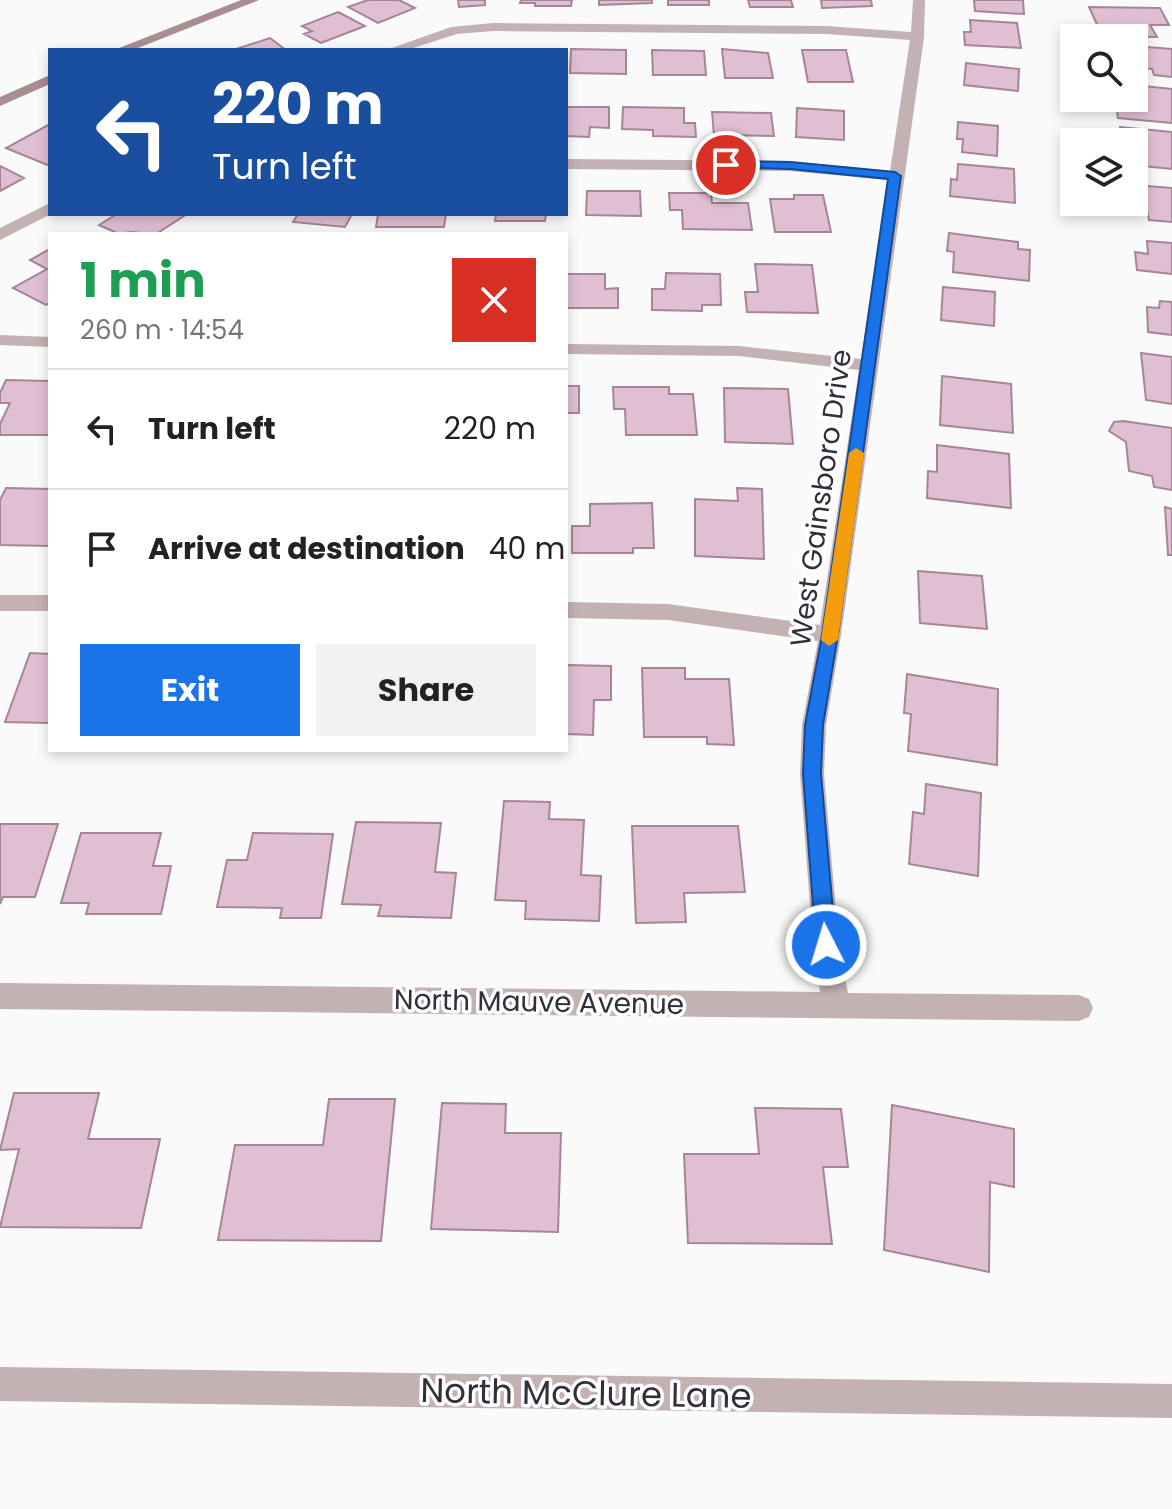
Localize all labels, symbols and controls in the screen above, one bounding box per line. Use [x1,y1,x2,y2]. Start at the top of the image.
map controls [1060,24,1148,216]
button: search [1060,24,1148,112]
text: 220 m [212,65,384,144]
icon: left [80,80,184,184]
button: layers [1060,128,1148,216]
pin [692,131,760,199]
text: Turn left [212,141,357,192]
icon: arrive [704,143,748,187]
text: 1 min [80,247,206,314]
button: close [452,258,536,342]
text: 260 m · 14:54 [80,312,244,348]
street label: West Gainsboro Drive [781,347,861,649]
icon: left [80,407,124,451]
text: Turn left [148,407,276,450]
text: 220 m [444,407,536,450]
icon: arrive [80,527,124,571]
text: Arrive at destination [148,527,465,570]
text: 40 m [489,527,565,570]
button: Exit [80,644,300,736]
button: Share [316,644,536,736]
position arrow [784,903,868,987]
street label: North Mauve Avenue [394,980,684,1024]
street label: North McClure Lane [420,1366,752,1420]

